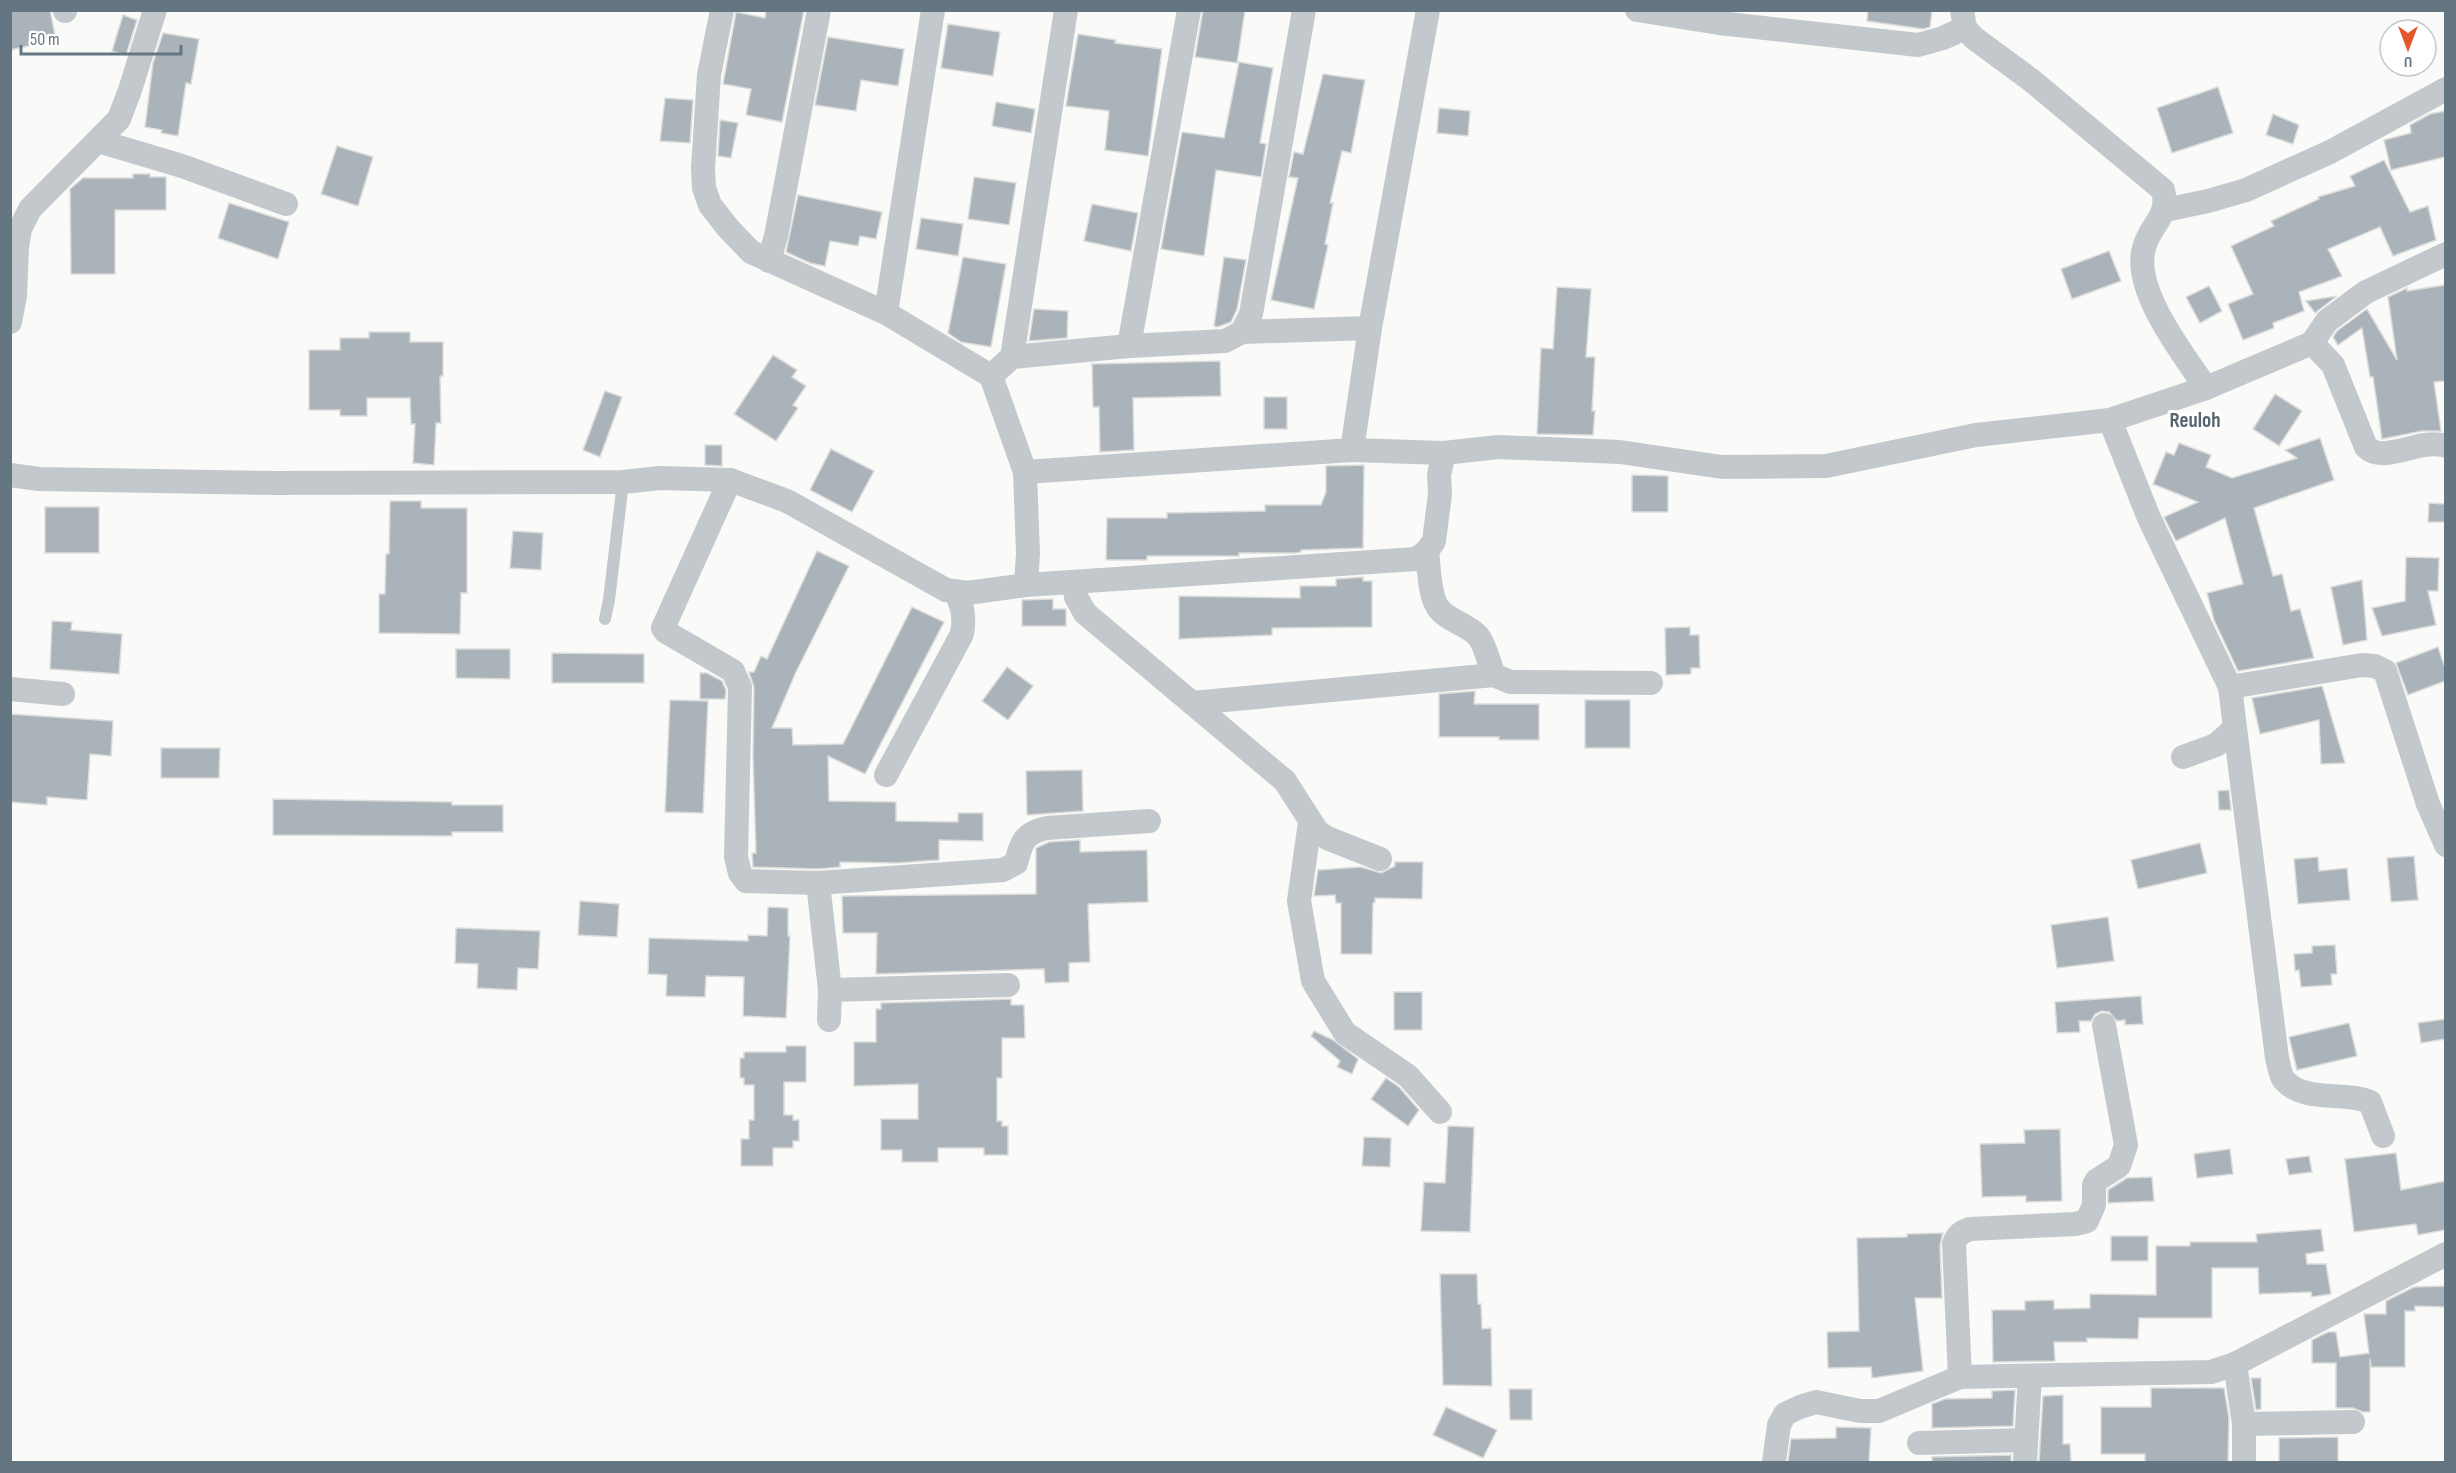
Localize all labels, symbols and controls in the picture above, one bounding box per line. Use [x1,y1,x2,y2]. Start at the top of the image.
scale bar [21,18,182,56]
north arrow [2378,18,2438,78]
text: 50 m [30,29,60,50]
text: U [2404,52,2412,71]
district label: Reuloh [2170,408,2220,433]

